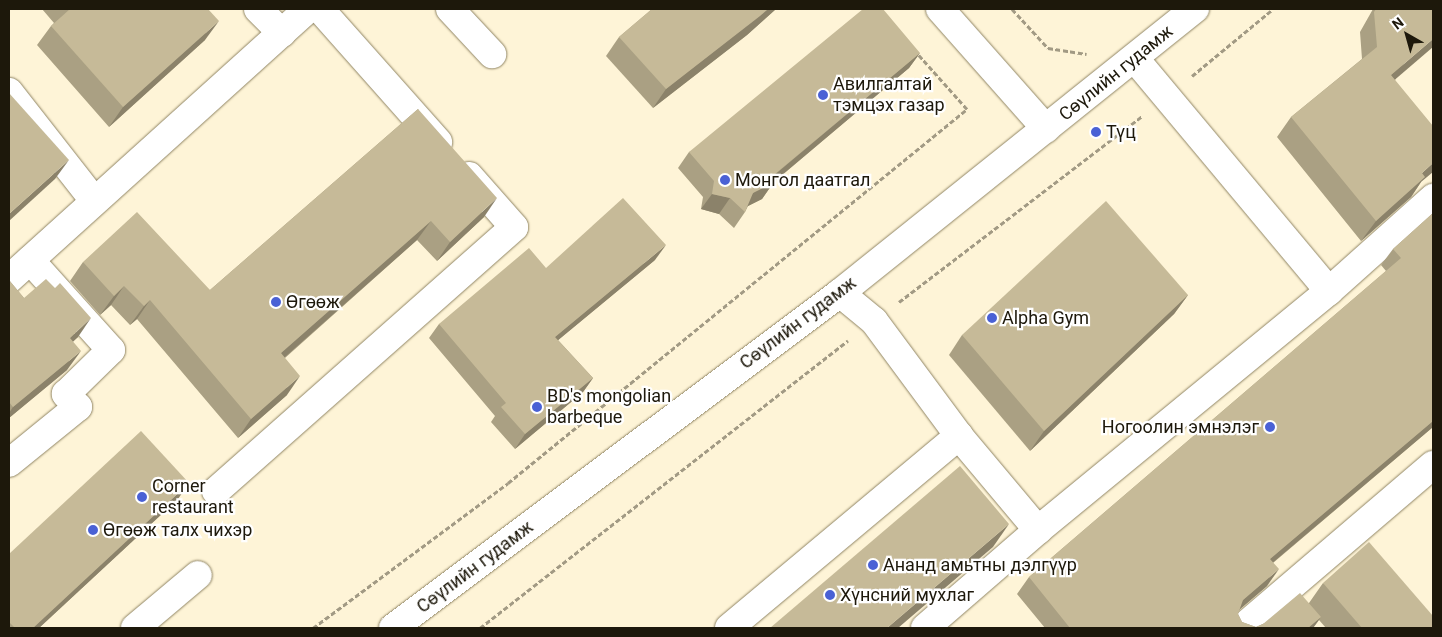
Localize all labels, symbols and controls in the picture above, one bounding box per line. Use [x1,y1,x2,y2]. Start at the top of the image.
north arrow [1382,10,1432,60]
text: N [1389,14,1407,33]
street label: Сөүлийн гудамж [1055,21,1177,125]
place label: Авилгалтай тэмцэх газар [833,74,945,116]
marker: Авилгалтай тэмцэх газар [817,89,829,101]
place label: Түц [1106,121,1136,143]
marker: Түц [1090,126,1102,138]
place label: Монгол даатгал [735,169,870,191]
marker: Монгол даатгал [719,174,731,186]
street label: Сөүлийн гудамж [736,272,860,374]
place label: Өгөөж [286,291,340,313]
marker: Өгөөж [270,296,282,308]
place label: Alpha Gym [1002,307,1089,329]
marker: Alpha Gym [986,312,998,324]
place label: BD's mongolian barbeque [547,386,671,428]
marker: BD's mongolian barbeque [531,401,543,413]
place label: Ногоолин эмнэлэг [1102,416,1259,438]
marker: Ногоолин эмнэлэг [1263,420,1277,434]
place label: Corner restaurant [152,476,234,518]
marker: Corner restaurant [136,491,148,503]
street label: Сөүлийн гудамж [413,516,537,618]
place label: Өгөөж талх чихэр [103,519,252,541]
marker: Өгөөж талх чихэр [87,524,99,536]
place label: Ананд амьтны дэлгүүр [883,554,1077,576]
marker: Ананд амьтны дэлгүүр [867,559,879,571]
place label: Хүнсний мухлаг [840,584,974,606]
marker: Хүнсний мухлаг [824,589,836,601]

